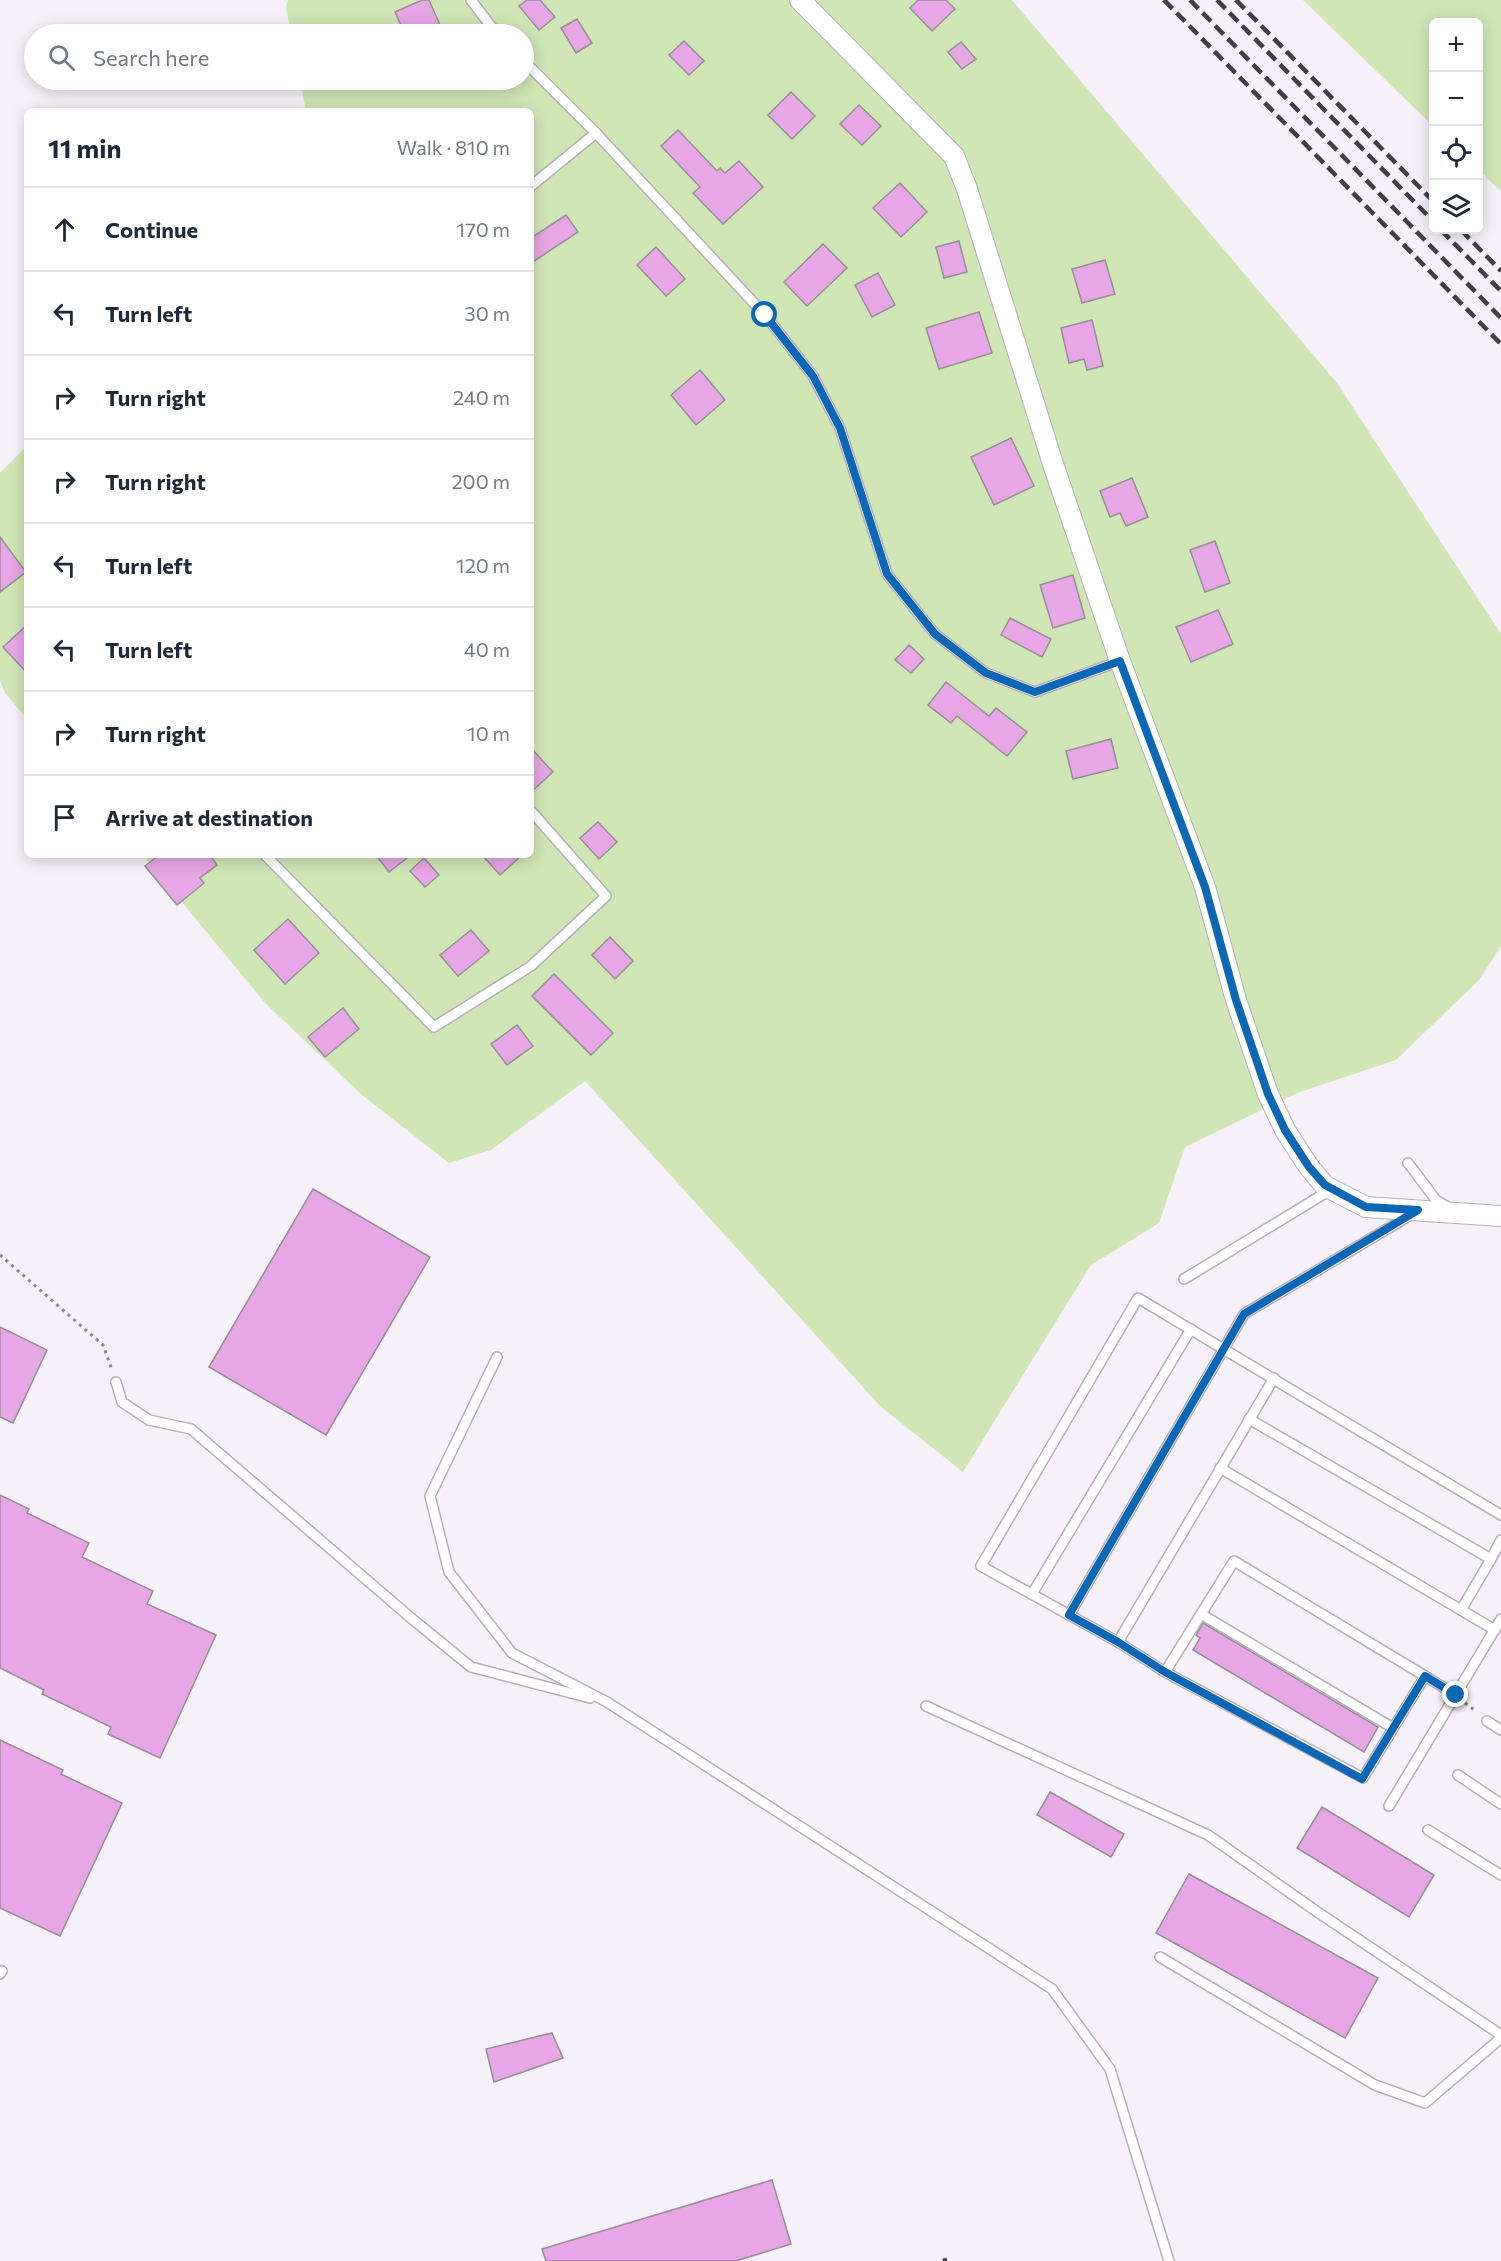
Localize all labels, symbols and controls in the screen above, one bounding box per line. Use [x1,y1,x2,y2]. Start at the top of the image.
map controls [1429,18,1483,234]
button: + [1429,18,1483,72]
search box [24,24,534,90]
icon: search [45,41,78,74]
text: Search here [93,44,209,71]
button: − [1429,72,1483,126]
button: locate [1429,126,1483,180]
text: 11 min [48,132,121,163]
text: Walk · 810 m [397,135,510,159]
button: layers [1429,180,1483,234]
icon: ahead [48,213,81,246]
text: Continue [105,216,198,243]
text: 170 m [457,217,510,241]
icon: left [48,297,81,330]
text: Turn left [105,300,192,327]
text: 30 m [464,301,510,325]
route start [751,301,777,327]
icon: right [48,381,81,414]
text: Turn right [105,384,206,411]
text: 240 m [453,385,510,409]
icon: right [48,465,81,498]
text: Turn right [105,468,206,495]
text: 200 m [452,469,510,493]
icon: left [48,549,81,582]
text: Turn left [105,552,192,579]
text: 120 m [456,553,510,577]
icon: left [48,633,81,666]
text: Turn left [105,636,192,663]
text: 40 m [464,637,510,661]
icon: right [48,717,81,750]
text: Turn right [105,720,206,747]
text: 10 m [467,721,510,745]
icon: arrive [48,801,81,834]
text: Arrive at destination [105,804,313,831]
route end [1442,1681,1468,1707]

